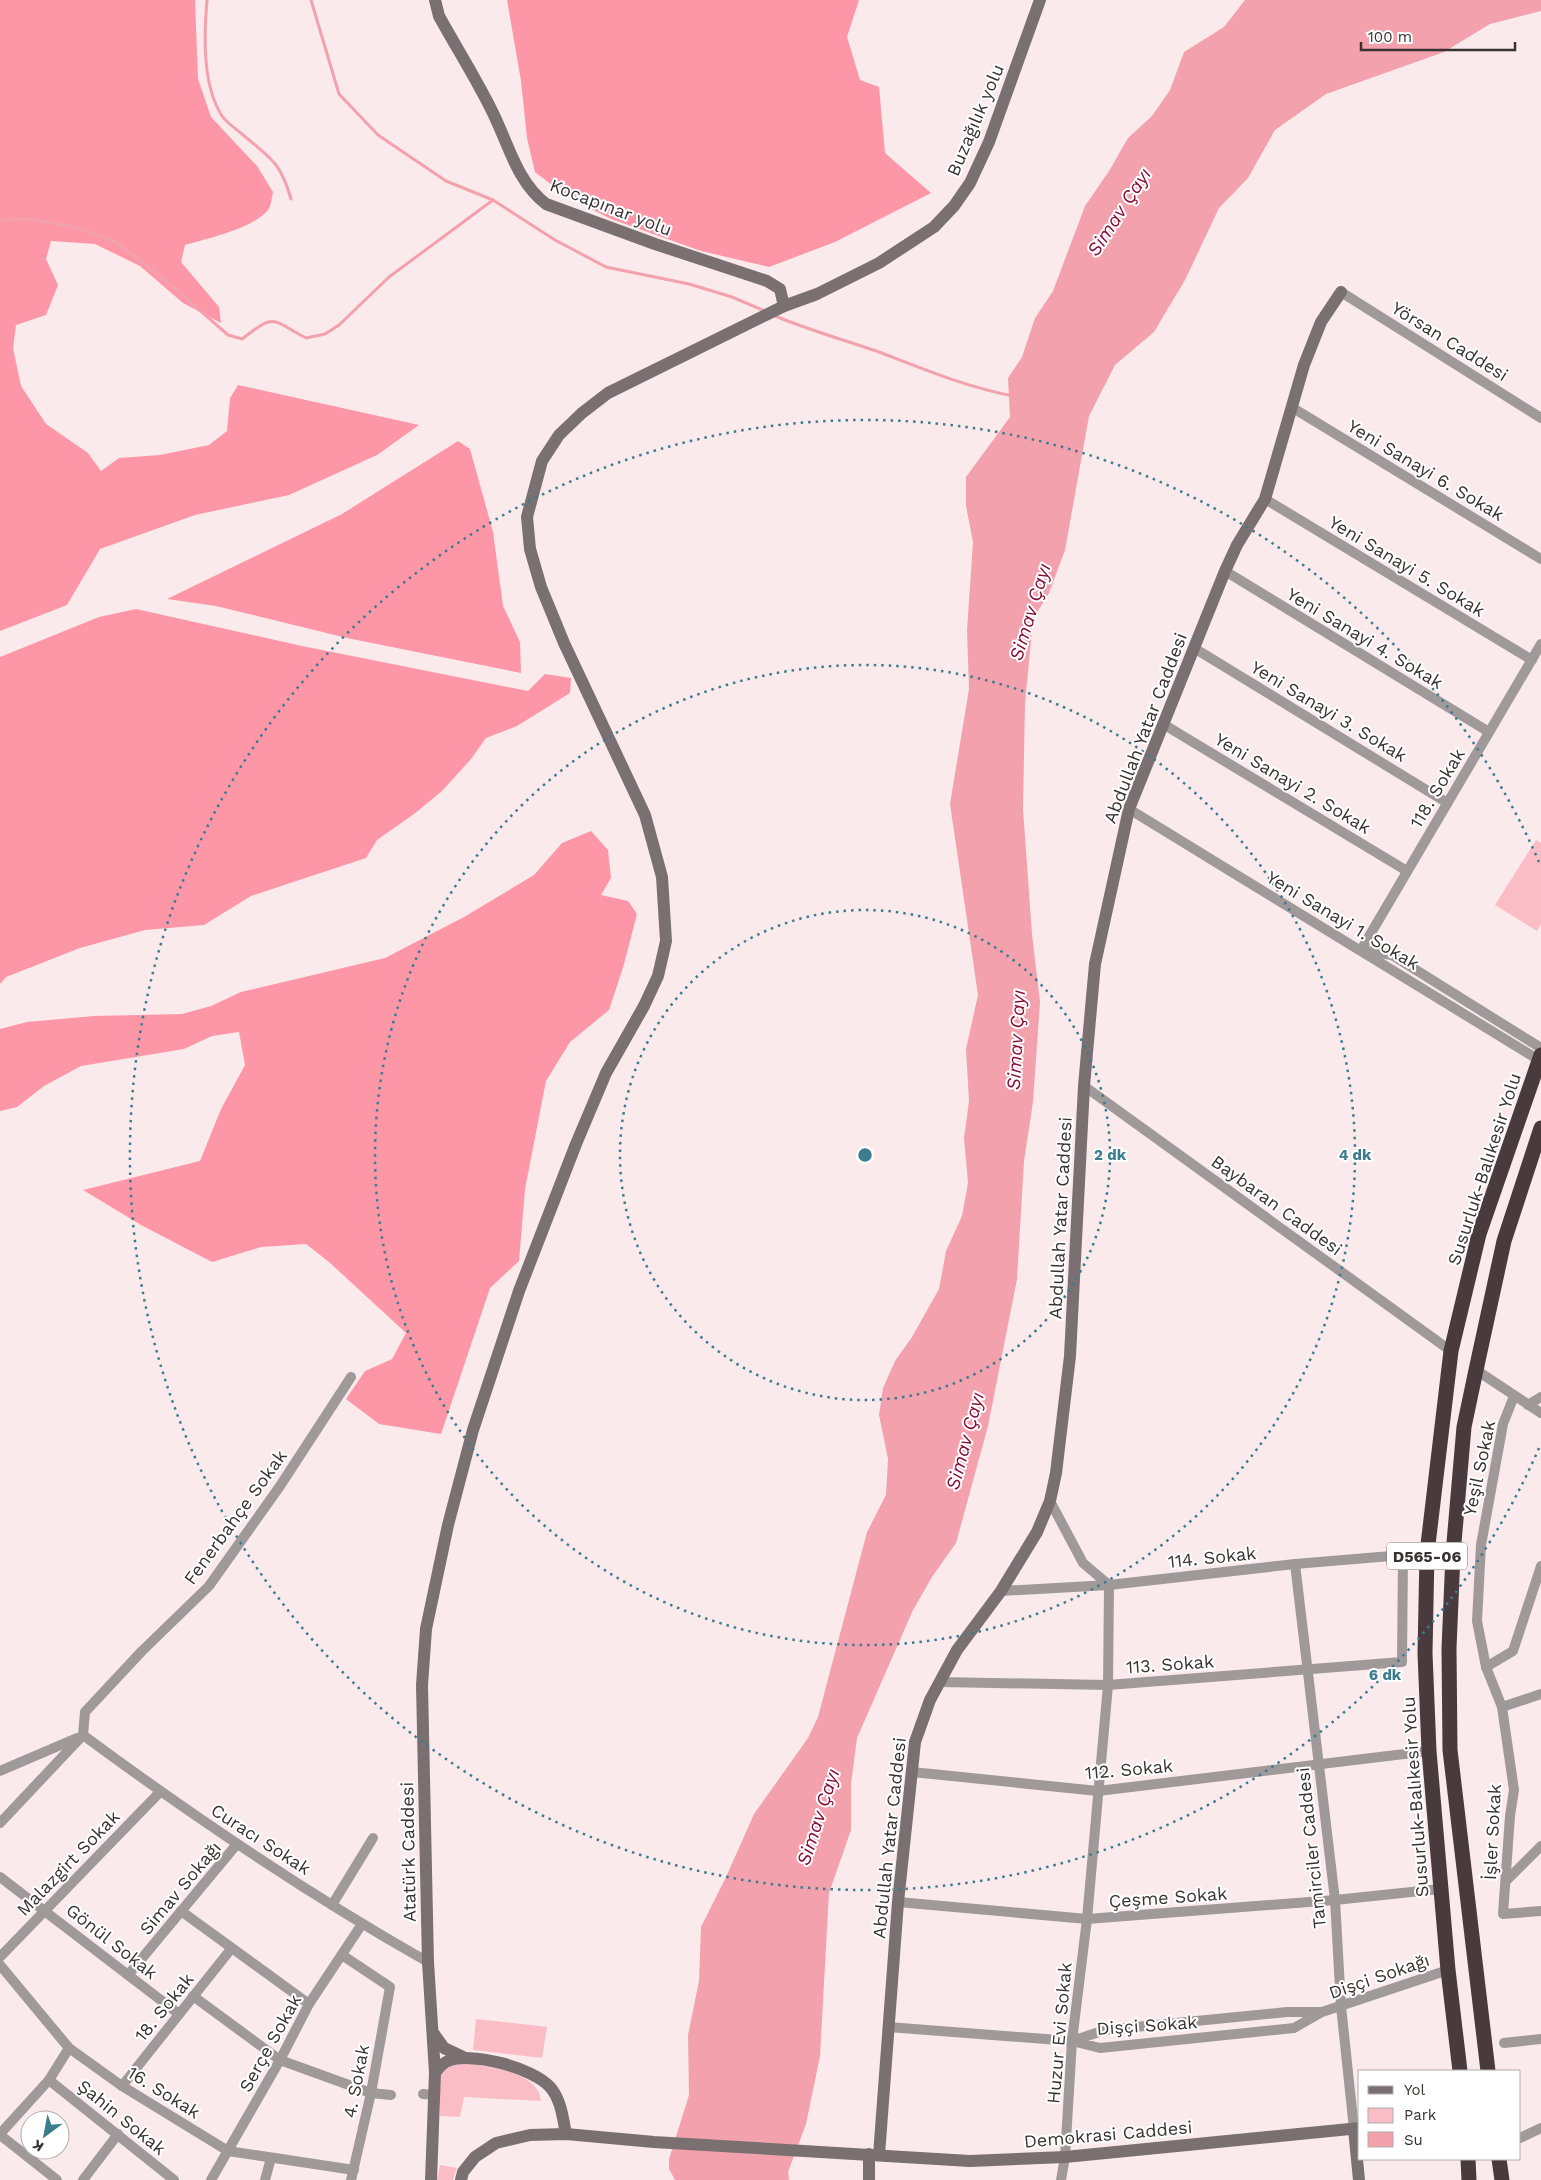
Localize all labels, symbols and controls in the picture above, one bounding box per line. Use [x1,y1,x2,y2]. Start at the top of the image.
scale bar [1361,20,1515,52]
text: 100 m [1368,28,1412,46]
street label: Buzağılık yolu [942,61,1008,179]
water label: Simav Çayı [1082,164,1156,260]
street label: Kocapınar yolu [547,174,675,240]
street label: Yörsan Caddesi [1388,297,1512,385]
street label: Yeni Sanayi 6. Sokak [1344,415,1508,525]
street label: Yeni Sanayi 5. Sokak [1325,511,1489,621]
water label: Simav Çayı [1004,561,1056,663]
street label: Yeni Sanayi 4. Sokak [1283,583,1447,693]
street label: Abdullah Yatar Caddesi [1099,630,1191,826]
street label: Yeni Sanayi 3. Sokak [1247,656,1411,766]
street label: Yeni Sanayi 2. Sokak [1211,728,1375,838]
street label: 118. Sokak [1405,745,1469,831]
street label: Yeni Sanayi 1. Sokak [1263,866,1423,974]
water label: Simav Çayı [1002,989,1030,1091]
street label: Susurluk-Balıkesir Yolu [1443,1070,1525,1268]
street label: Abdullah Yatar Caddesi [1044,1116,1076,1320]
centre of rings [856,1146,874,1164]
text: 2 dk [1094,1146,1127,1164]
text: 4 dk [1339,1146,1372,1164]
street label: Baybaran Caddesi [1208,1151,1346,1259]
water label: Simav Çayı [941,1389,989,1493]
street label: Yeşil Sokak [1459,1418,1499,1518]
street label: Fenerbahçe Sokak [179,1446,291,1588]
street label: 114. Sokak [1167,1542,1257,1572]
road number: D565-06 [1387,1542,1467,1570]
street label: 113. Sokak [1125,1650,1215,1678]
text: 6 dk [1369,1666,1402,1684]
street label: Susurluk-Balıkesir Yolu [1398,1696,1432,1898]
street label: Abdullah Yatar Caddesi [868,1736,910,1940]
street label: 112. Sokak [1084,1755,1174,1783]
water label: Simav Çayı [792,1766,844,1868]
street label: Tamirciler Caddesi [1292,1766,1330,1930]
street label: Atatürk Caddesi [396,1782,420,1922]
street label: İşler Sokak [1479,1783,1505,1881]
street label: Curacı Sokak [207,1799,315,1879]
street label: Malazgirt Sokak [12,1806,124,1920]
street label: Simav Sokağı [135,1837,225,1939]
street label: Çeşme Sokak [1108,1882,1228,1912]
street label: Gönül Sokak [62,1899,162,1983]
street label: Dişçi Sokağı [1326,1949,1432,2003]
street label: Huzur Evi Sokak [1042,1961,1076,2105]
street label: 18. Sokak [130,1969,198,2045]
street label: Serçe Sokak [235,1991,305,2095]
street label: Dişçi Sokak [1096,2011,1198,2039]
street label: 4. Sokak [339,2042,373,2120]
street label: 16. Sokak [124,2061,204,2123]
legend [1358,2070,1521,2160]
street label: Şahin Sokak [74,2075,170,2159]
text: Yol [1404,2081,1426,2099]
text: Park [1404,2106,1437,2124]
north arrow [20,2110,70,2160]
street label: Demokrasi Caddesi [1023,2116,1193,2152]
text: Su [1404,2131,1423,2149]
text: K [30,2137,46,2155]

